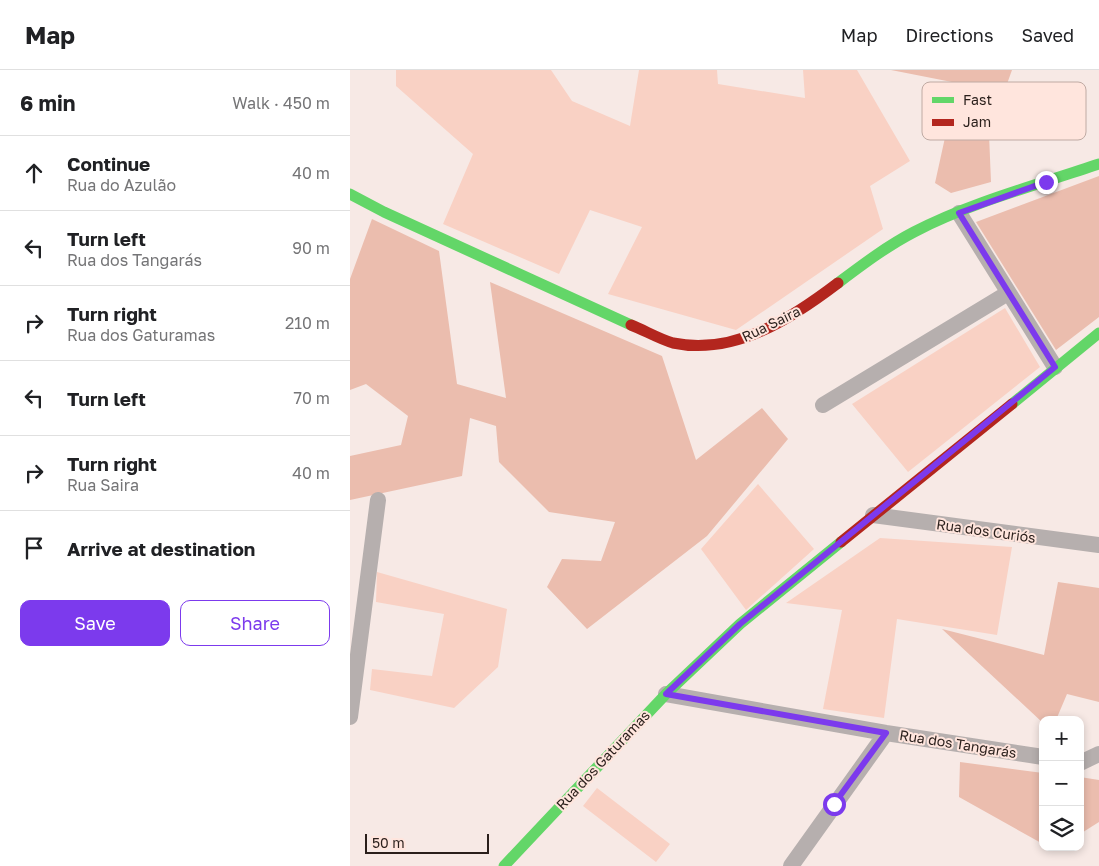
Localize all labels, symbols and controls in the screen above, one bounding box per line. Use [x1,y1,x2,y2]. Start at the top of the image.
text: Map [25,20,75,49]
text: Map [841,24,877,46]
text: Directions [905,24,993,46]
text: Saved [1021,24,1074,46]
legend [922,82,1086,140]
text: 6 min [20,90,75,116]
text: Fast [963,91,992,108]
text: Walk · 450 m [232,93,330,113]
text: Jam [963,113,991,130]
text: Continue [67,152,150,175]
icon: ahead [20,159,48,187]
text: 40 m [292,163,330,183]
route end [1035,171,1058,194]
text: Rua do Azulão [67,175,176,195]
text: Turn left [67,227,146,250]
icon: left [20,234,48,262]
text: 90 m [292,238,330,258]
text: Rua dos Tangarás [67,250,202,270]
text: Turn right [67,302,157,325]
street label: Rua Saira [739,302,803,345]
icon: right [20,309,48,337]
text: 210 m [285,313,330,333]
text: Rua dos Gaturamas [67,325,215,345]
icon: left [20,384,48,412]
text: Turn left [67,387,146,410]
text: 70 m [293,388,330,408]
text: Turn right [67,452,157,475]
icon: right [20,459,48,487]
text: 40 m [292,463,330,483]
text: Rua Saira [67,475,139,495]
street label: Rua dos Curiós [935,515,1037,546]
icon: arrive [20,534,48,562]
text: Arrive at destination [67,537,255,560]
button: Save [20,600,170,646]
button: Share [180,600,330,646]
street label: Rua dos Gaturamas [552,706,653,813]
map controls [1039,716,1084,851]
button: + [1039,716,1084,761]
street label: Rua dos Tangarás [898,726,1018,761]
button: − [1039,761,1084,806]
route start [823,793,846,816]
button: layers [1039,806,1084,851]
scale bar [365,831,489,854]
text: 50 m [372,834,405,851]

